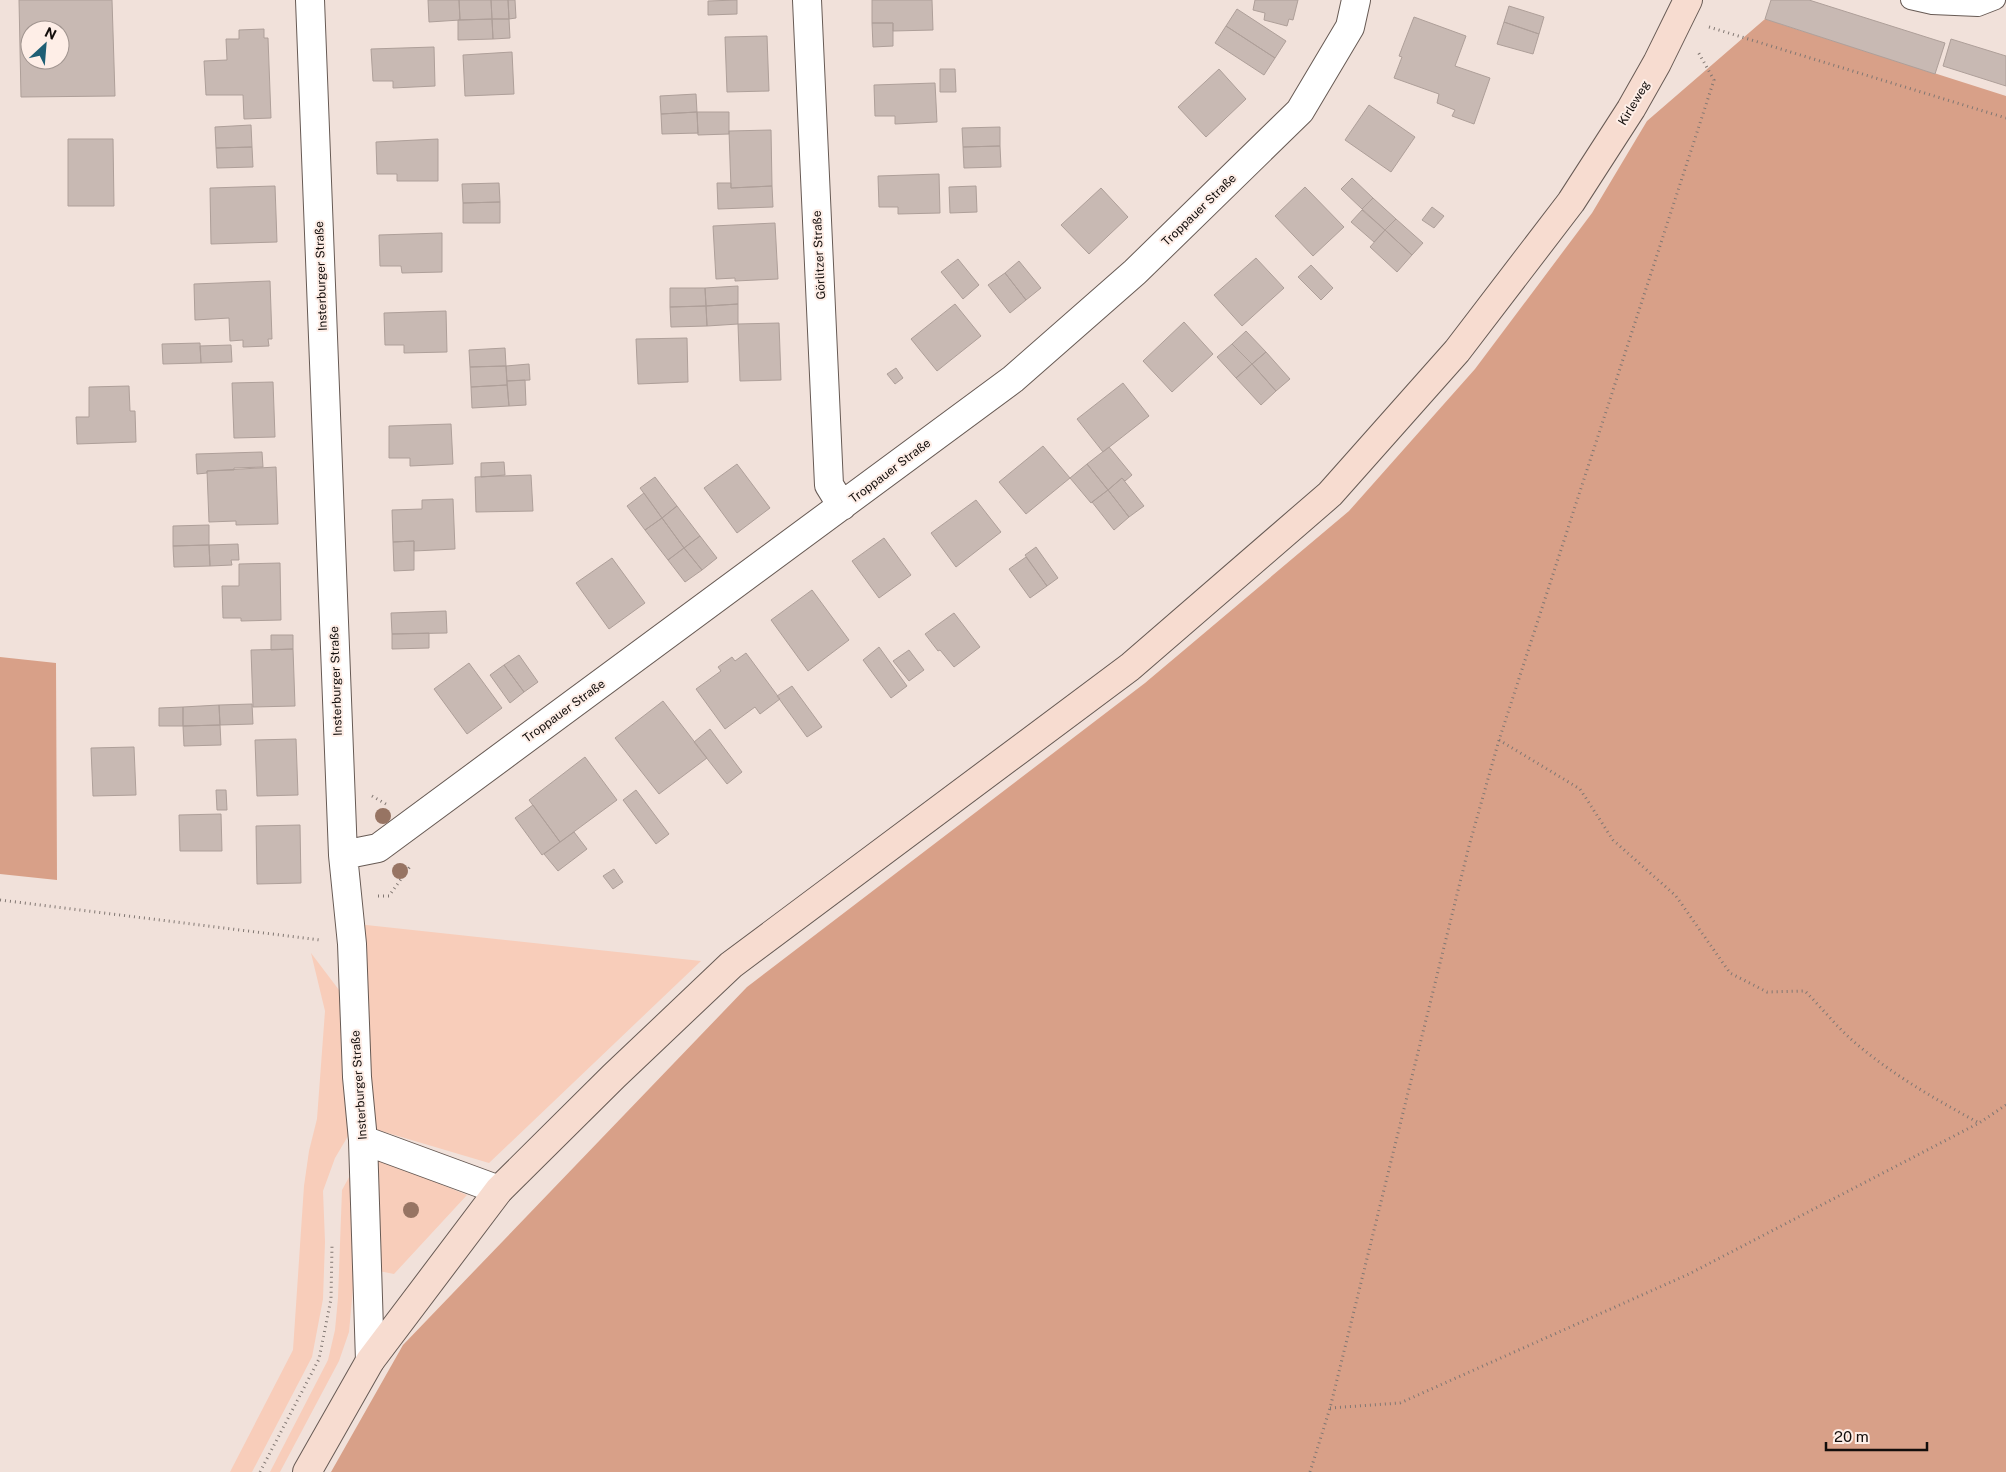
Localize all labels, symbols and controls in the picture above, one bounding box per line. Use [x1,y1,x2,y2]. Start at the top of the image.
north arrow [20,20,70,70]
text: N [42,24,59,43]
street label: Kirleweg [1615,78,1653,128]
street label: Troppauer Straße [1159,171,1239,249]
street label: Görlitzer Straße [810,210,828,300]
street label: Insterburger Straße [312,221,330,331]
street label: Troppauer Straße [847,436,933,506]
street label: Insterburger Straße [327,626,345,736]
street label: Troppauer Straße [520,676,608,745]
street label: Insterburger Straße [348,1029,370,1140]
scale bar [1826,1420,1927,1452]
text: 20 m [1834,1428,1869,1445]

